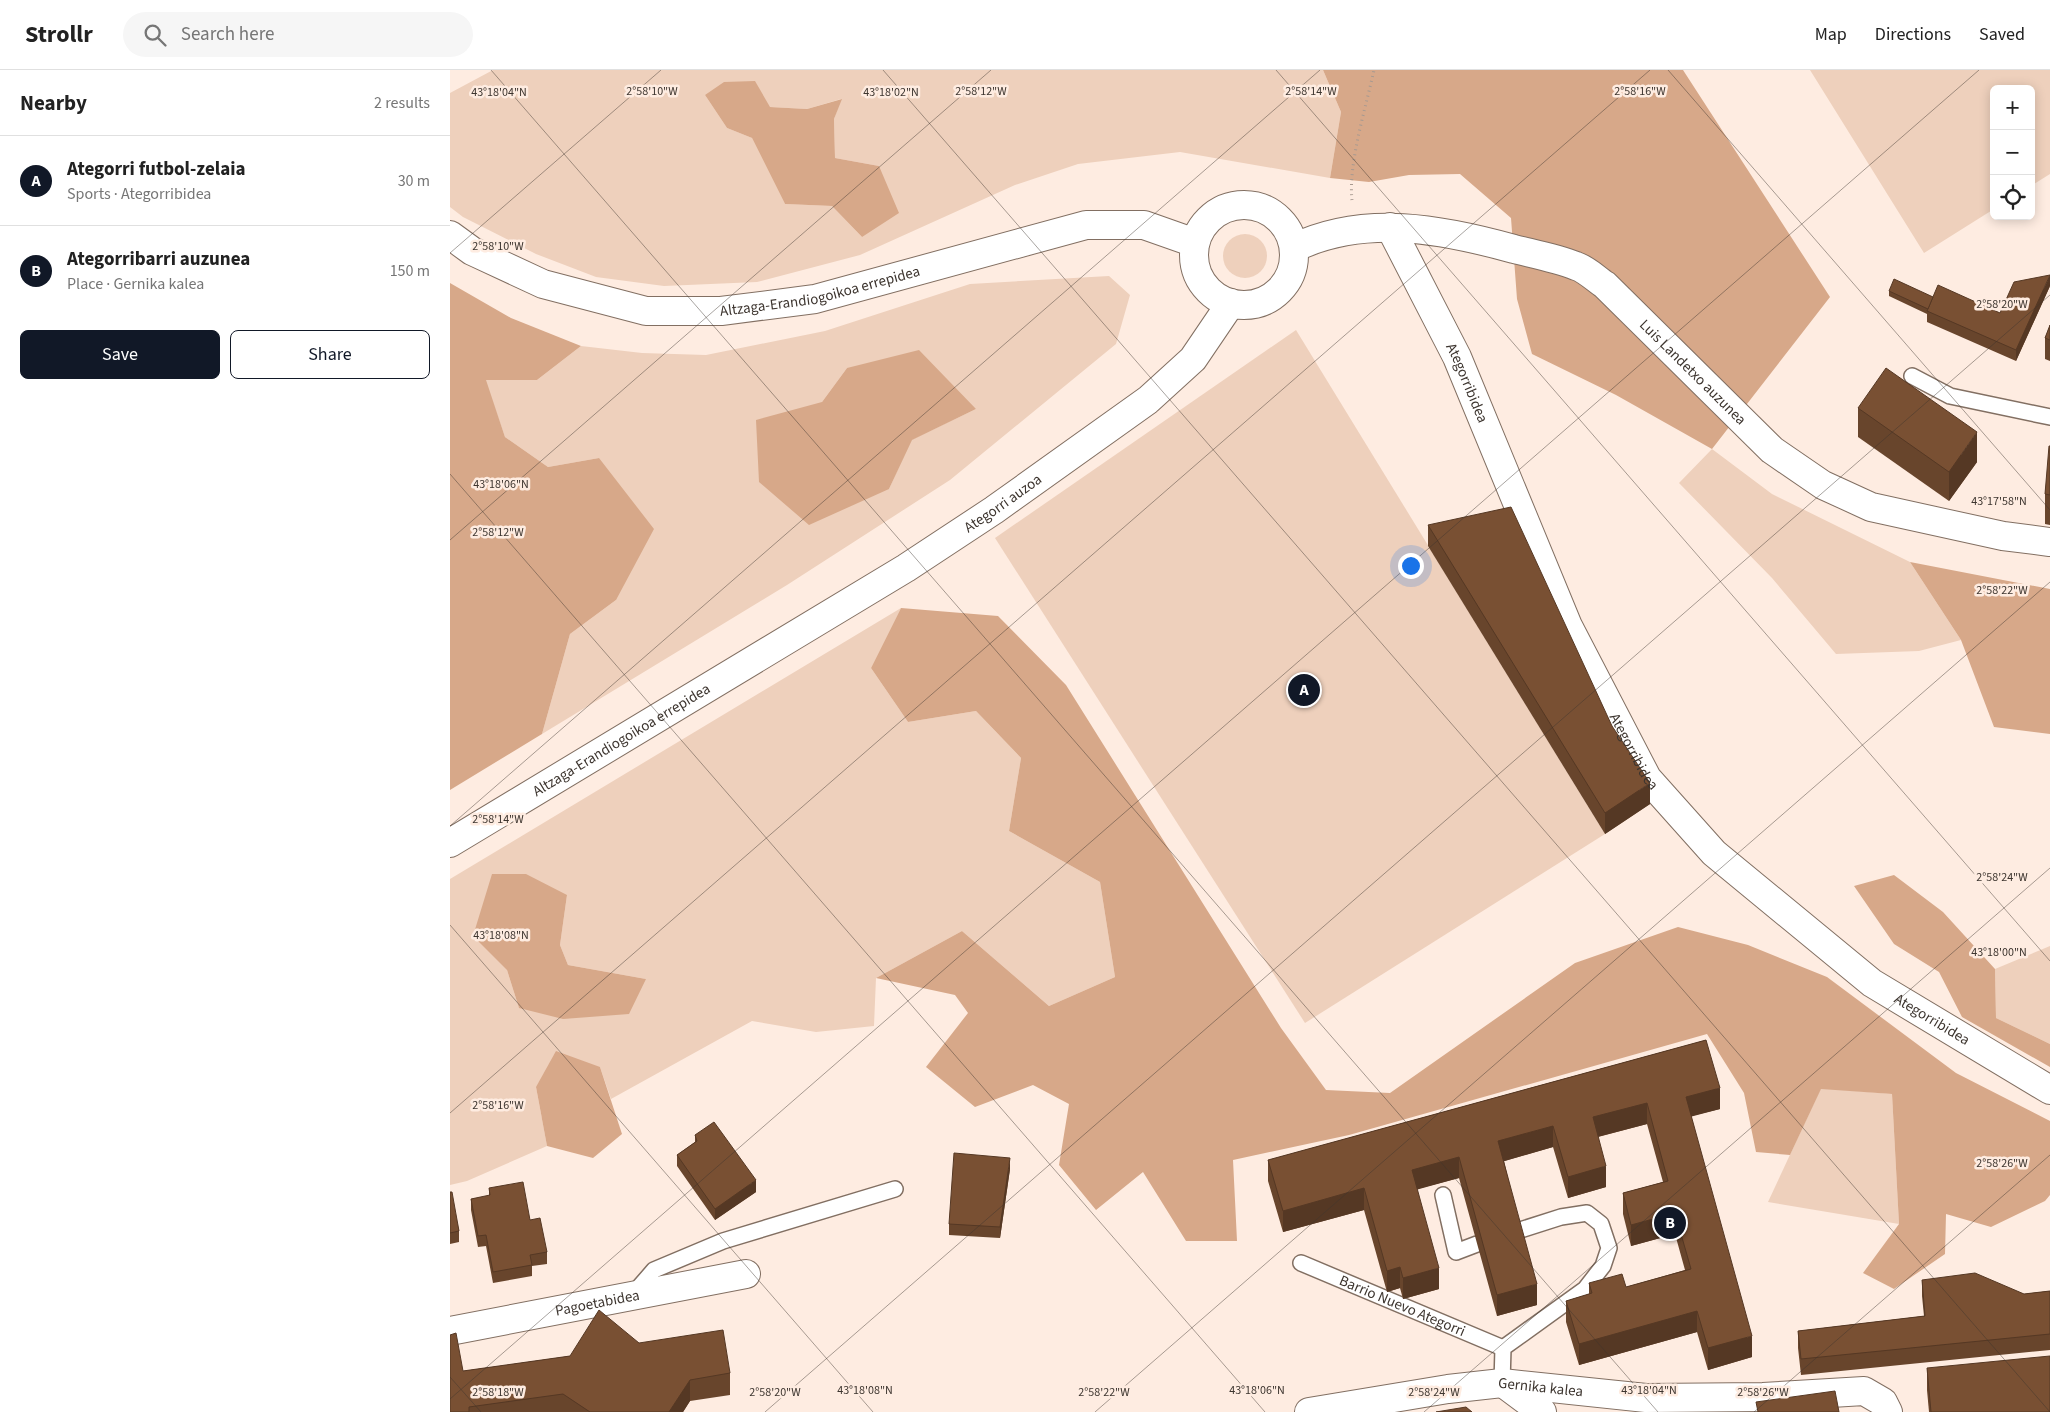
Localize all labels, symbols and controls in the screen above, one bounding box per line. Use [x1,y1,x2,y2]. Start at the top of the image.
search box [123,12,473,57]
text: Strollr [25,17,93,52]
icon: search [141,21,169,49]
text: Search here [181,21,274,48]
text: Map [1815,22,1847,47]
text: Directions [1875,22,1951,47]
text: Saved [1979,22,2025,47]
text: 2°58'10"W [626,83,678,100]
text: 2°58'12"W [955,83,1007,100]
text: 2°58'14"W [1285,83,1337,100]
text: 2°58'16"W [1614,83,1666,100]
text: 43°18'04"N [471,84,527,101]
text: 43°18'02"N [863,84,919,101]
map controls [1990,85,2035,220]
button: + [1990,85,2035,130]
text: Nearby [20,88,87,118]
text: 2 results [374,92,430,114]
button: − [1990,130,2035,175]
text: Ategorri futbol-zelaia [67,156,245,183]
text: A [31,170,41,192]
text: 30 m [398,170,430,192]
button: locate [1990,175,2035,220]
text: Sports · Ategorribidea [67,183,211,205]
text: 2°58'10"W [472,238,524,255]
text: Ategorribarri auzunea [67,246,250,273]
text: B [31,260,41,282]
text: 150 m [390,260,430,282]
street label: Altzaga-Erandiogoikoa errepidea [719,261,922,322]
text: Place · Gernika kalea [67,273,204,295]
text: 2°58'20"W [1976,296,2028,313]
street label: Luis Landetxo auzunea [1635,315,1751,430]
button: Save [20,330,220,379]
button: Share [230,330,430,379]
street label: Ategorribidea [1440,339,1493,426]
street label: Ategorri auzoa [960,469,1046,538]
text: 43°18'06"N [473,476,529,493]
text: 43°17'58"N [1971,493,2027,510]
text: 2°58'12"W [472,524,524,541]
your location [1398,553,1424,579]
text: 2°58'22"W [1976,582,2028,599]
pin: A [1288,671,1320,709]
street label: Altzaga-Erandiogoikoa errepidea [529,678,714,802]
street label: Ategorribidea [1604,710,1663,795]
text: 2°58'14"W [472,811,524,828]
text: 2°58'24"W [1976,869,2028,886]
text: 43°18'08"N [473,927,529,944]
text: 43°18'00"N [1971,944,2027,961]
street label: Ategorribidea [1890,989,1974,1050]
text: 2°58'16"W [472,1097,524,1114]
text: 2°58'26"W [1976,1155,2028,1172]
pin: B [1654,1204,1686,1242]
street label: Barrio Nuevo Ategorri [1336,1270,1468,1342]
street label: Pagoetabidea [553,1285,641,1322]
street label: Gernika kalea [1497,1373,1584,1402]
text: 43°18'08"N [837,1382,893,1399]
text: 43°18'06"N [1229,1382,1285,1399]
text: 43°18'04"N [1621,1382,1677,1399]
text: 2°58'18"W [472,1384,524,1401]
text: 2°58'20"W [749,1384,801,1401]
text: 2°58'22"W [1078,1384,1130,1401]
text: 2°58'24"W [1408,1384,1460,1401]
text: 2°58'26"W [1737,1384,1789,1401]

